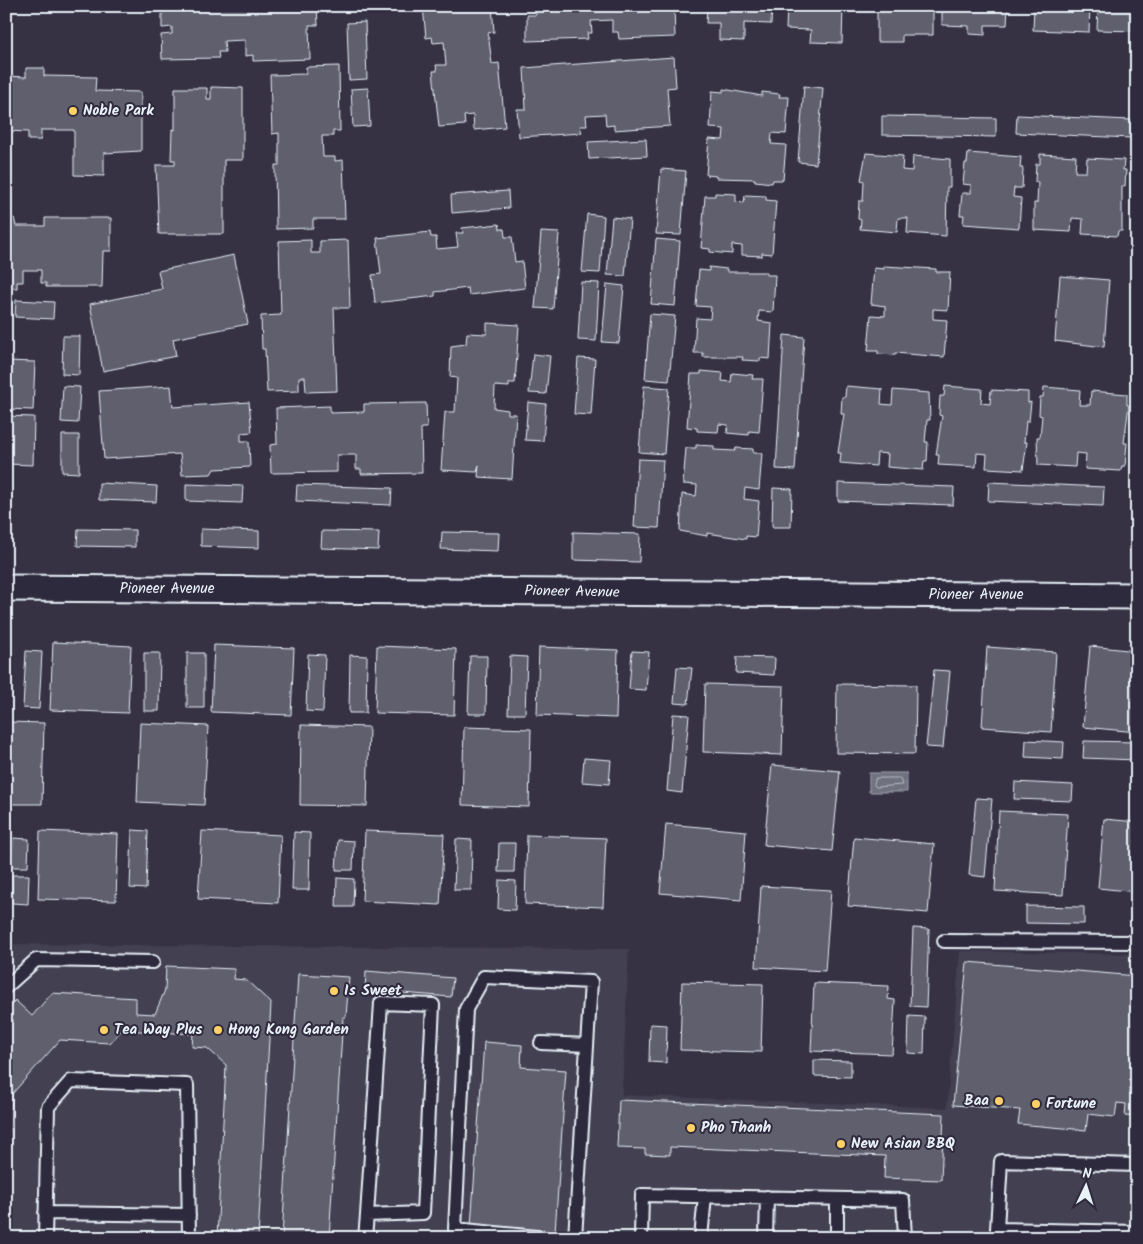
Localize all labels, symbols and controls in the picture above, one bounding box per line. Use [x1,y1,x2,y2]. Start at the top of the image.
place label: Noble Park [83,99,154,123]
marker: Noble Park [67,105,79,117]
street label: Pioneer Avenue [119,577,215,601]
street label: Pioneer Avenue [524,579,620,605]
street label: Pioneer Avenue [928,583,1024,607]
place label: Is Sweet [344,979,402,1003]
marker: Is Sweet [328,985,340,997]
place label: Tea Way Plus [114,1018,202,1042]
place label: Hong Kong Garden [228,1018,349,1042]
marker: Tea Way Plus [98,1024,110,1036]
marker: Hong Kong Garden [212,1024,224,1036]
place label: Baa [964,1089,989,1113]
place label: Fortune [1046,1092,1097,1116]
marker: Baa [993,1095,1005,1107]
marker: Fortune [1030,1098,1042,1110]
place label: Pho Thanh [701,1116,771,1140]
marker: Pho Thanh [685,1122,697,1134]
place label: New Asian BBQ [851,1132,955,1156]
marker: New Asian BBQ [835,1138,847,1150]
north arrow [1060,1162,1110,1212]
text: N [1082,1163,1092,1185]

